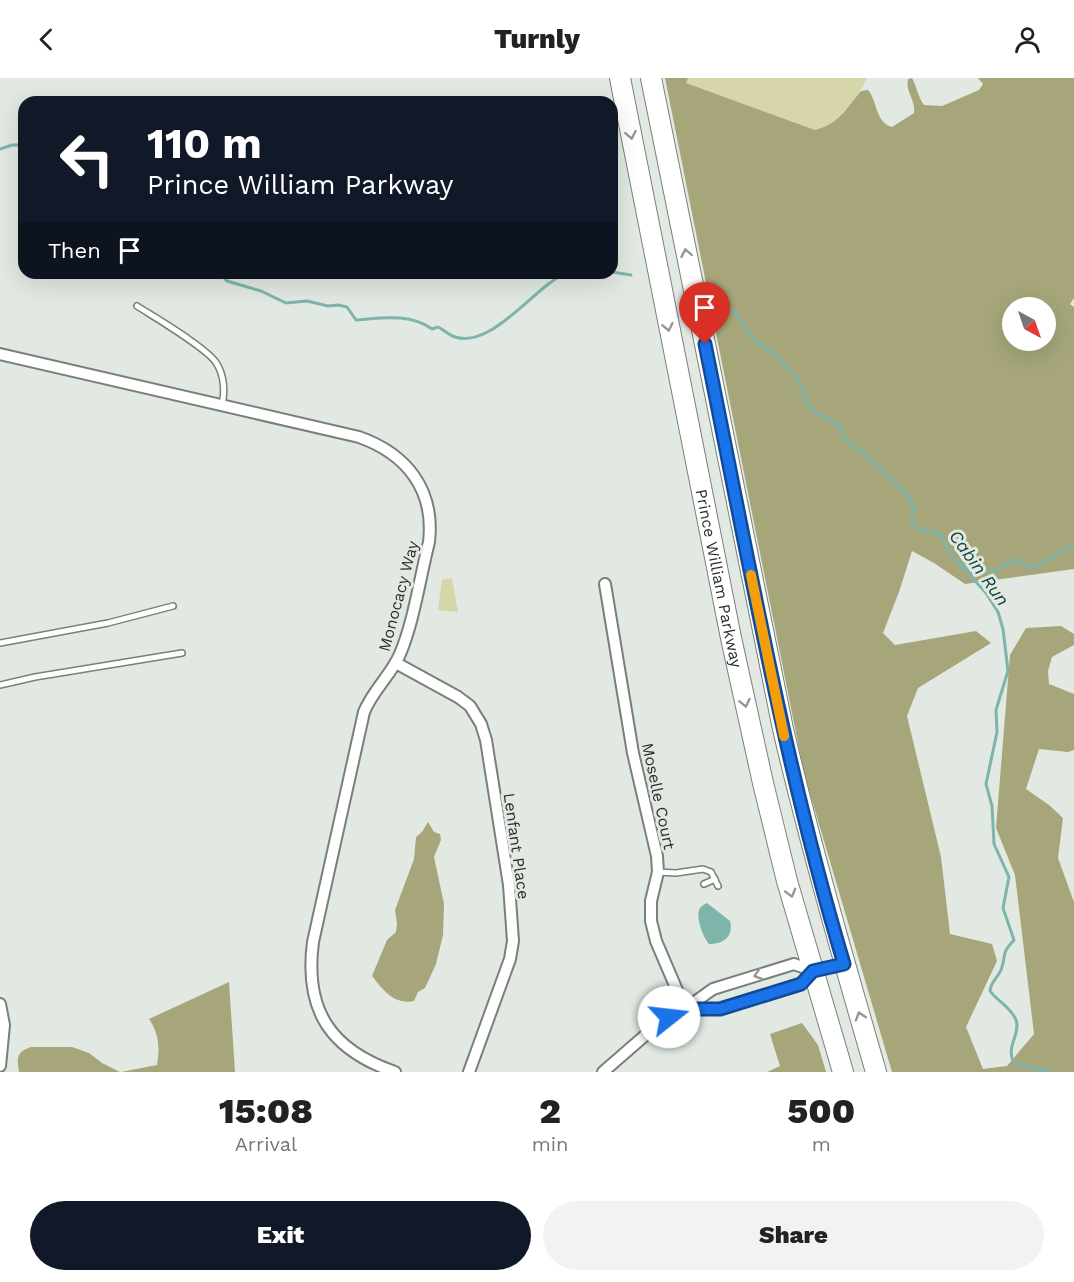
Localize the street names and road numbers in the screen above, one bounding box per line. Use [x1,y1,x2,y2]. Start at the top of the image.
street label: Prince William Parkway [692,487,746,670]
street label: Monocacy Way [375,538,423,654]
street label: Moselle Court [638,741,679,851]
street label: Lenfant Place [500,792,533,900]

